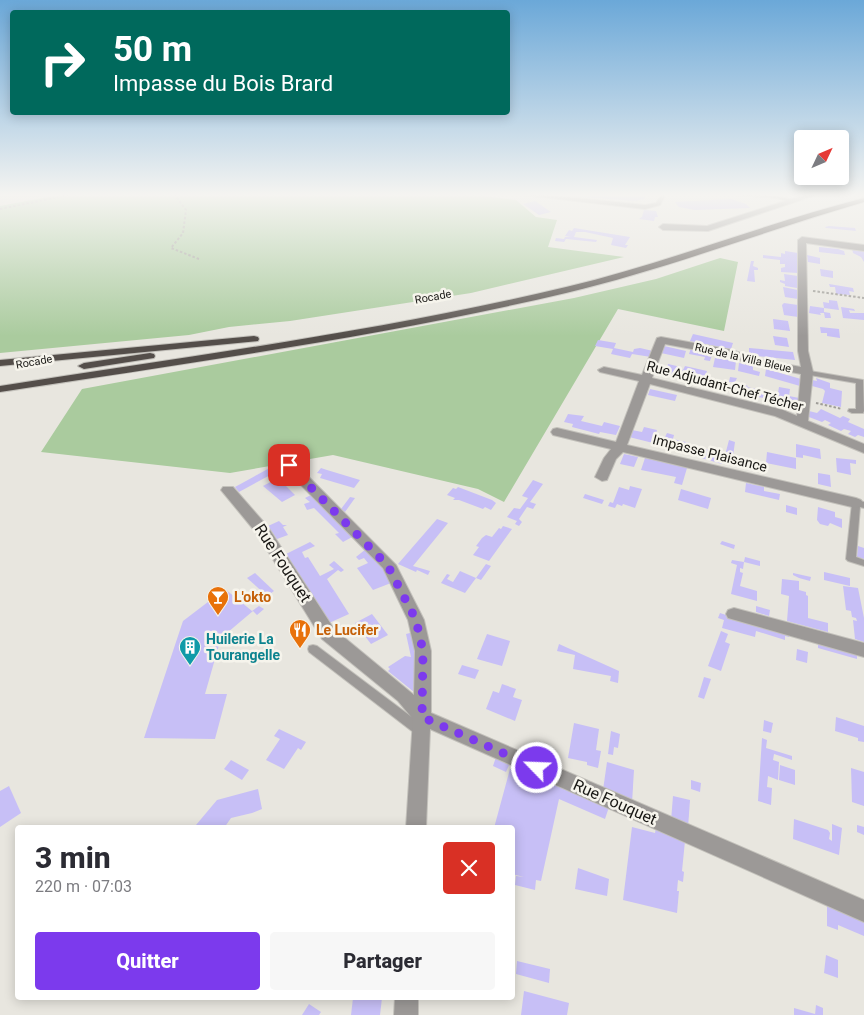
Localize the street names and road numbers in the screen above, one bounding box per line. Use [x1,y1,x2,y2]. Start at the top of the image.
street label: Rocade [414,287,452,307]
street label: Rue de la Villa Bleue [694,341,793,375]
street label: Rocade [15,352,53,372]
street label: Rue Adjudant-Chef Técher [645,357,805,415]
street label: Impasse Plaisance [651,431,769,475]
street label: Rue Fouquet [251,520,315,606]
street label: Rue Fouquet [570,775,660,829]

